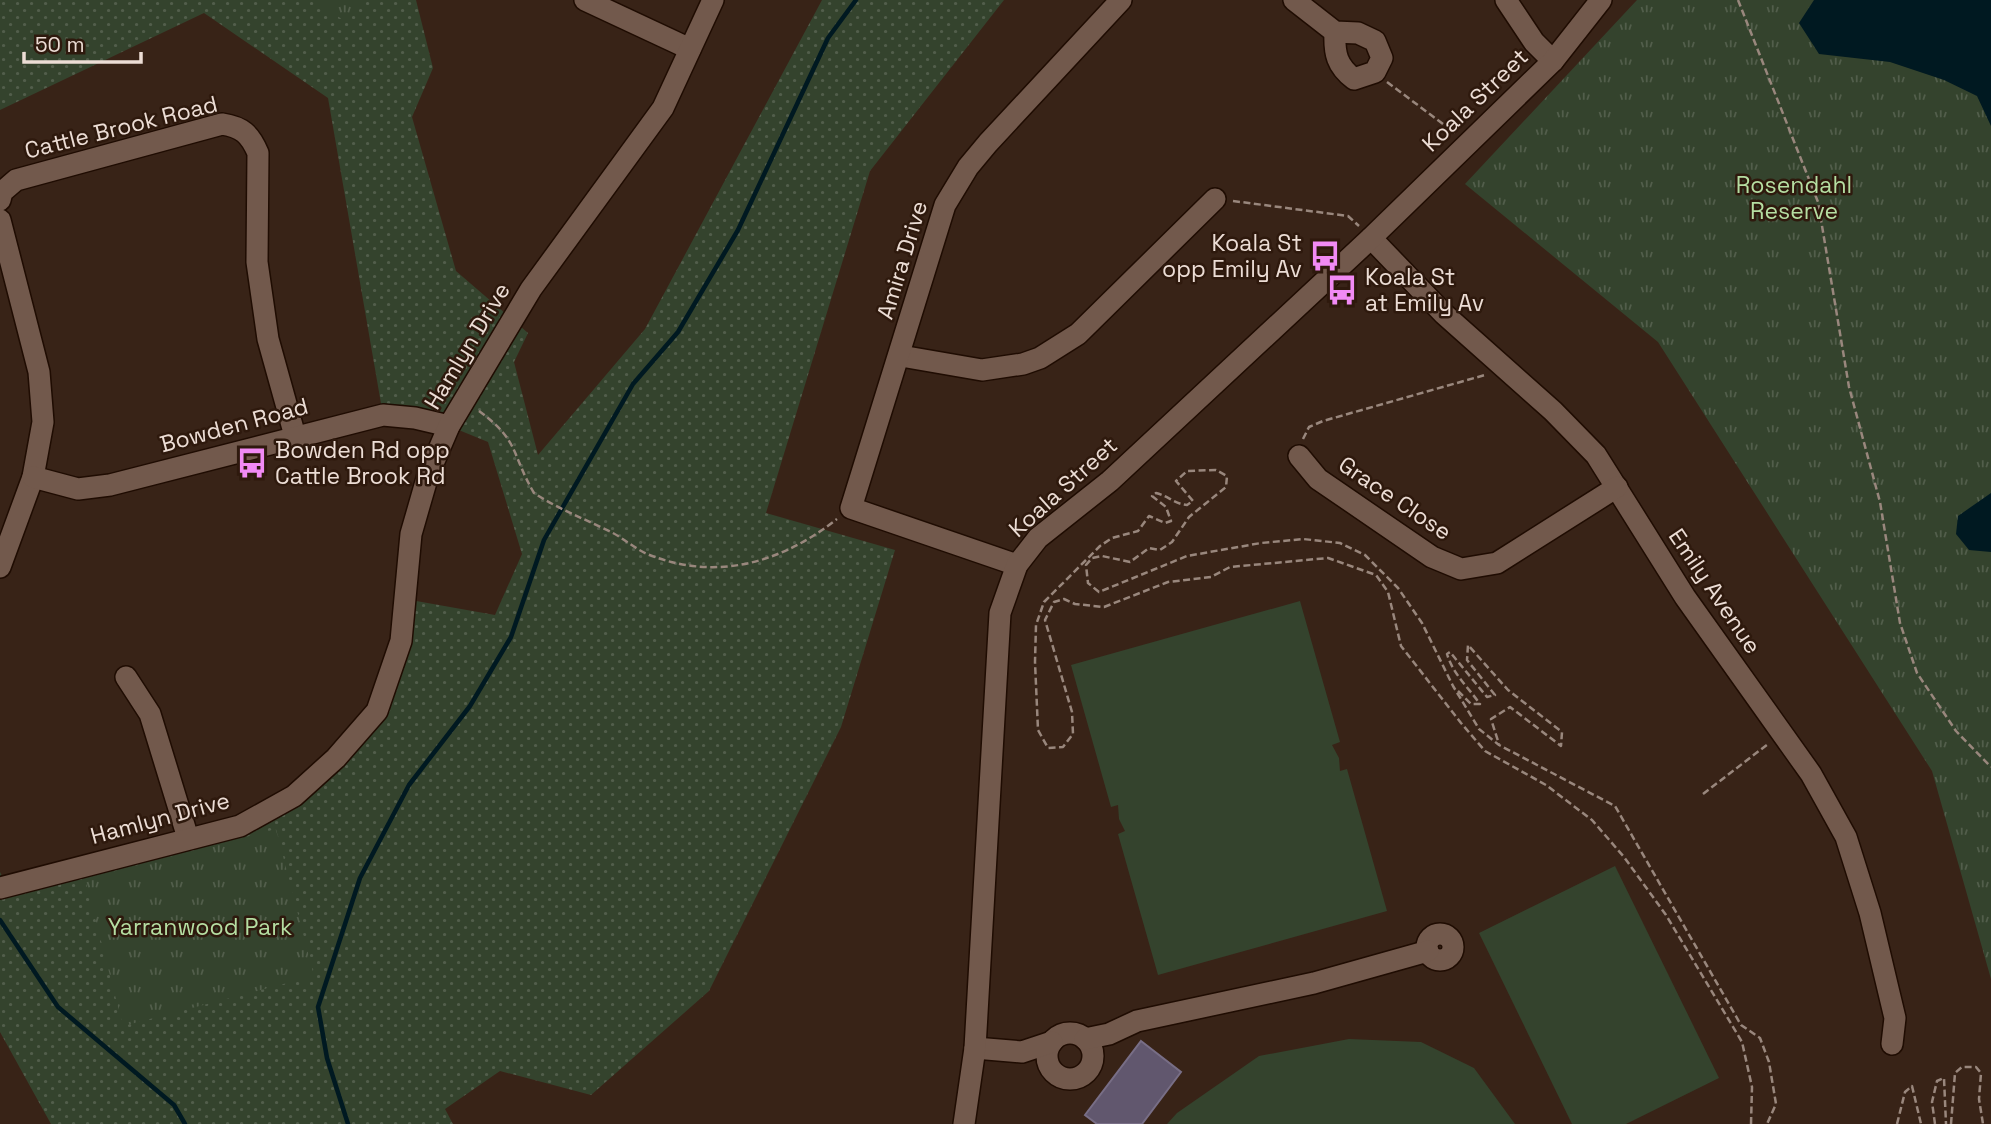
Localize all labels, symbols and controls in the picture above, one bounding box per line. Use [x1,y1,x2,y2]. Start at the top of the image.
scale bar [24,21,142,65]
text: 50 m [35,31,85,58]
street label: Koala Street [1416,42,1534,158]
street label: Cattle Brook Road [21,89,221,165]
park label: Rosendahl Reserve [1736,170,1852,226]
street label: Amira Drive [870,197,934,323]
place label: Koala St opp Emily Av [1162,228,1302,284]
bus stop icon: Koala St opp Emily Av [1308,239,1342,273]
place label: Koala St at Emily Av [1365,262,1484,318]
bus stop icon: Koala St at Emily Av [1325,273,1359,307]
street label: Hamlyn Drive [417,277,517,415]
street label: Bowden Road [157,391,311,459]
street label: Koala Street [1002,430,1124,544]
place label: Bowden Rd opp Cattle Brook Rd [275,435,450,491]
bus stop icon: Bowden Rd opp Cattle Brook Rd [235,446,269,480]
street label: Grace Close [1333,449,1457,547]
street label: Emily Avenue [1662,523,1768,659]
street label: Hamlyn Drive [87,785,233,851]
park label: Yarranwood Park [108,912,292,942]

